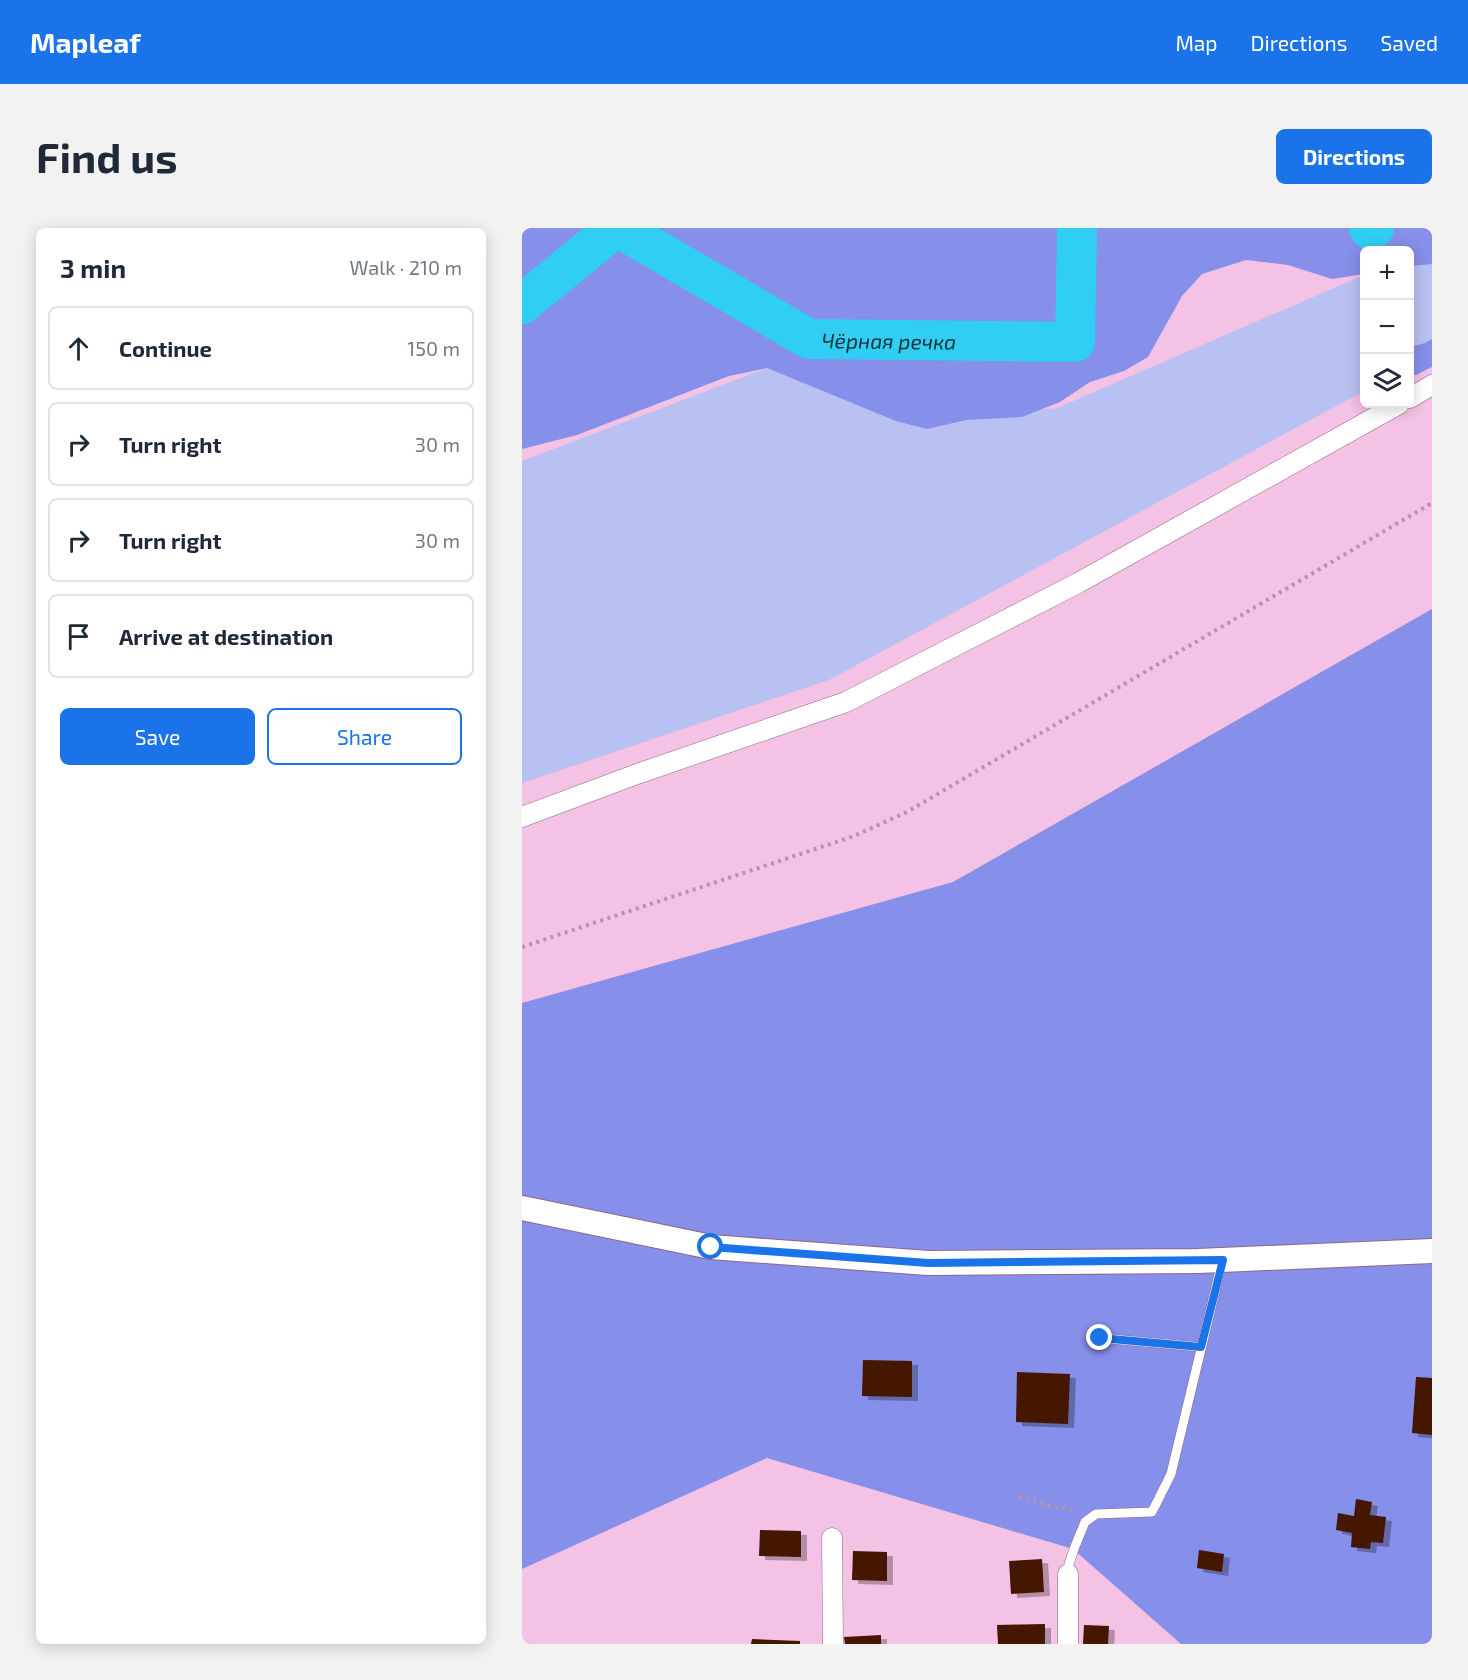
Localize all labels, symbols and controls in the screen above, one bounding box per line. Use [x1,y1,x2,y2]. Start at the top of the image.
text: Mapleaf [30,25,141,59]
text: Map [1175,30,1218,55]
text: Directions [1251,30,1347,55]
text: Saved [1380,30,1438,55]
button: Directions [1276,129,1432,184]
text: Find us [36,131,178,181]
map controls [1360,246,1414,408]
button: + [1360,246,1414,300]
text: 3 min [60,252,126,283]
text: Walk · 210 m [350,255,462,279]
button: − [1360,300,1414,354]
water label: Чёрная речка [821,327,956,353]
icon: ahead [62,332,95,365]
text: Continue [119,335,212,361]
text: 150 m [407,336,460,360]
button: layers [1360,354,1414,408]
icon: right [62,428,95,461]
text: Turn right [119,431,221,457]
text: 30 m [415,432,460,456]
icon: right [62,524,95,557]
text: Turn right [119,527,221,553]
text: 30 m [415,528,460,552]
icon: arrive [62,620,95,653]
text: Arrive at destination [119,623,333,649]
button: Save [60,708,255,765]
button: Share [267,708,462,765]
route start [697,1233,723,1259]
route end [1086,1324,1112,1350]

